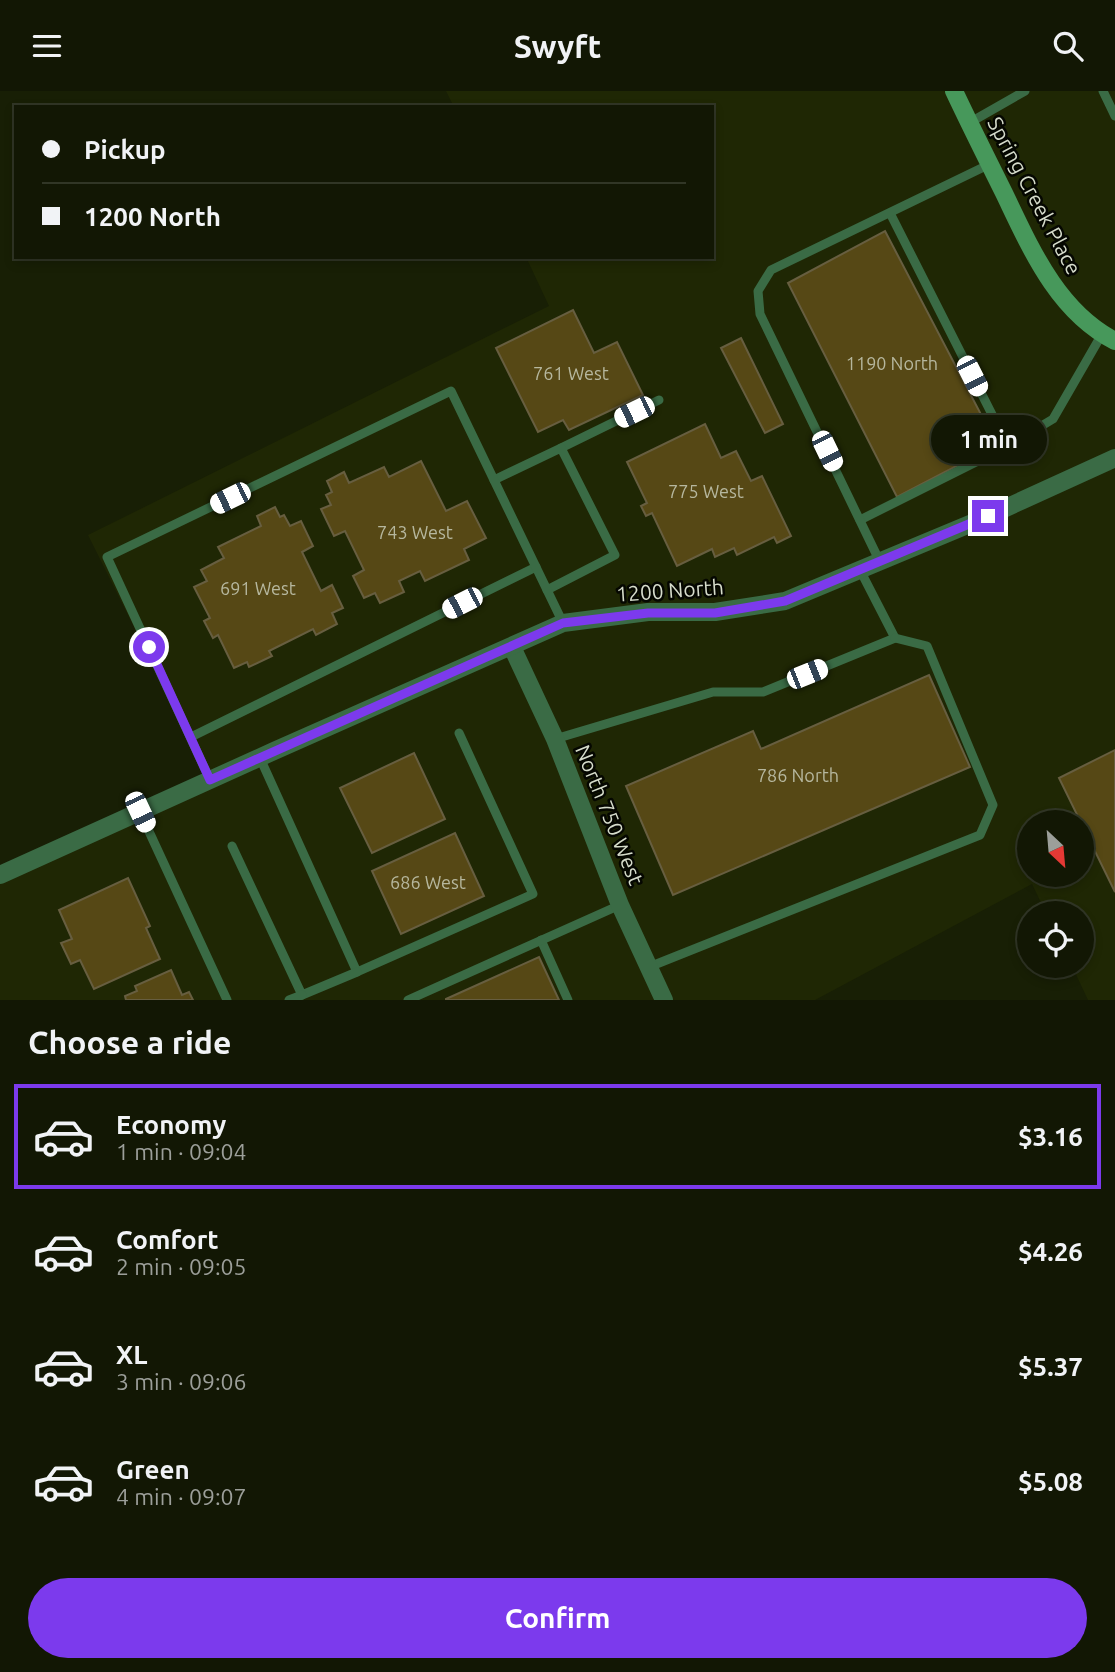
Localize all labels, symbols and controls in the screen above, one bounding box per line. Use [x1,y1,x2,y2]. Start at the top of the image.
icon: menu [28,27,66,65]
icon: search [1049,27,1087,65]
text: Swyft [514,28,601,64]
street label: Spring Creek Place [983,113,1087,278]
text: Pickup [84,135,166,164]
text: 1200 North [84,202,221,231]
house number: 1190 North [846,353,938,373]
car [954,353,991,399]
house number: 761 West [533,363,609,383]
car [611,393,658,431]
callout: 1 min [930,415,1046,463]
text: 1 min [960,427,1018,452]
car [809,428,846,474]
car [207,479,254,517]
house number: 775 West [668,481,744,501]
route end [972,500,1004,532]
house number: 743 West [377,522,453,542]
street label: 1200 North [615,574,724,606]
house number: 691 West [220,578,296,598]
car [439,584,486,622]
route start [133,631,165,663]
car [784,656,831,692]
street label: North 750 West [571,741,649,888]
house number: 786 North [757,765,839,785]
car [122,789,159,835]
north arrow [1017,810,1094,887]
map controls [1017,810,1094,978]
house number: 686 West [390,872,466,892]
button: locate [1017,901,1094,978]
text: Choose a ride [28,1024,231,1060]
icon: car [32,1105,95,1168]
text: Economy [116,1110,226,1139]
text: $3.16 [1018,1122,1083,1151]
text: 1 min · 09:04 [116,1139,247,1164]
icon: car [32,1220,95,1283]
text: Comfort [116,1225,219,1254]
text: $4.26 [1018,1237,1083,1266]
text: 2 min · 09:05 [116,1254,247,1279]
icon: car [32,1335,95,1398]
text: XL [116,1340,147,1369]
text: $5.37 [1018,1352,1083,1381]
text: 3 min · 09:06 [116,1369,247,1394]
icon: car [32,1450,95,1513]
text: Green [116,1455,190,1484]
text: $5.08 [1018,1467,1083,1496]
text: 4 min · 09:07 [116,1484,247,1509]
button: Confirm [28,1578,1087,1658]

